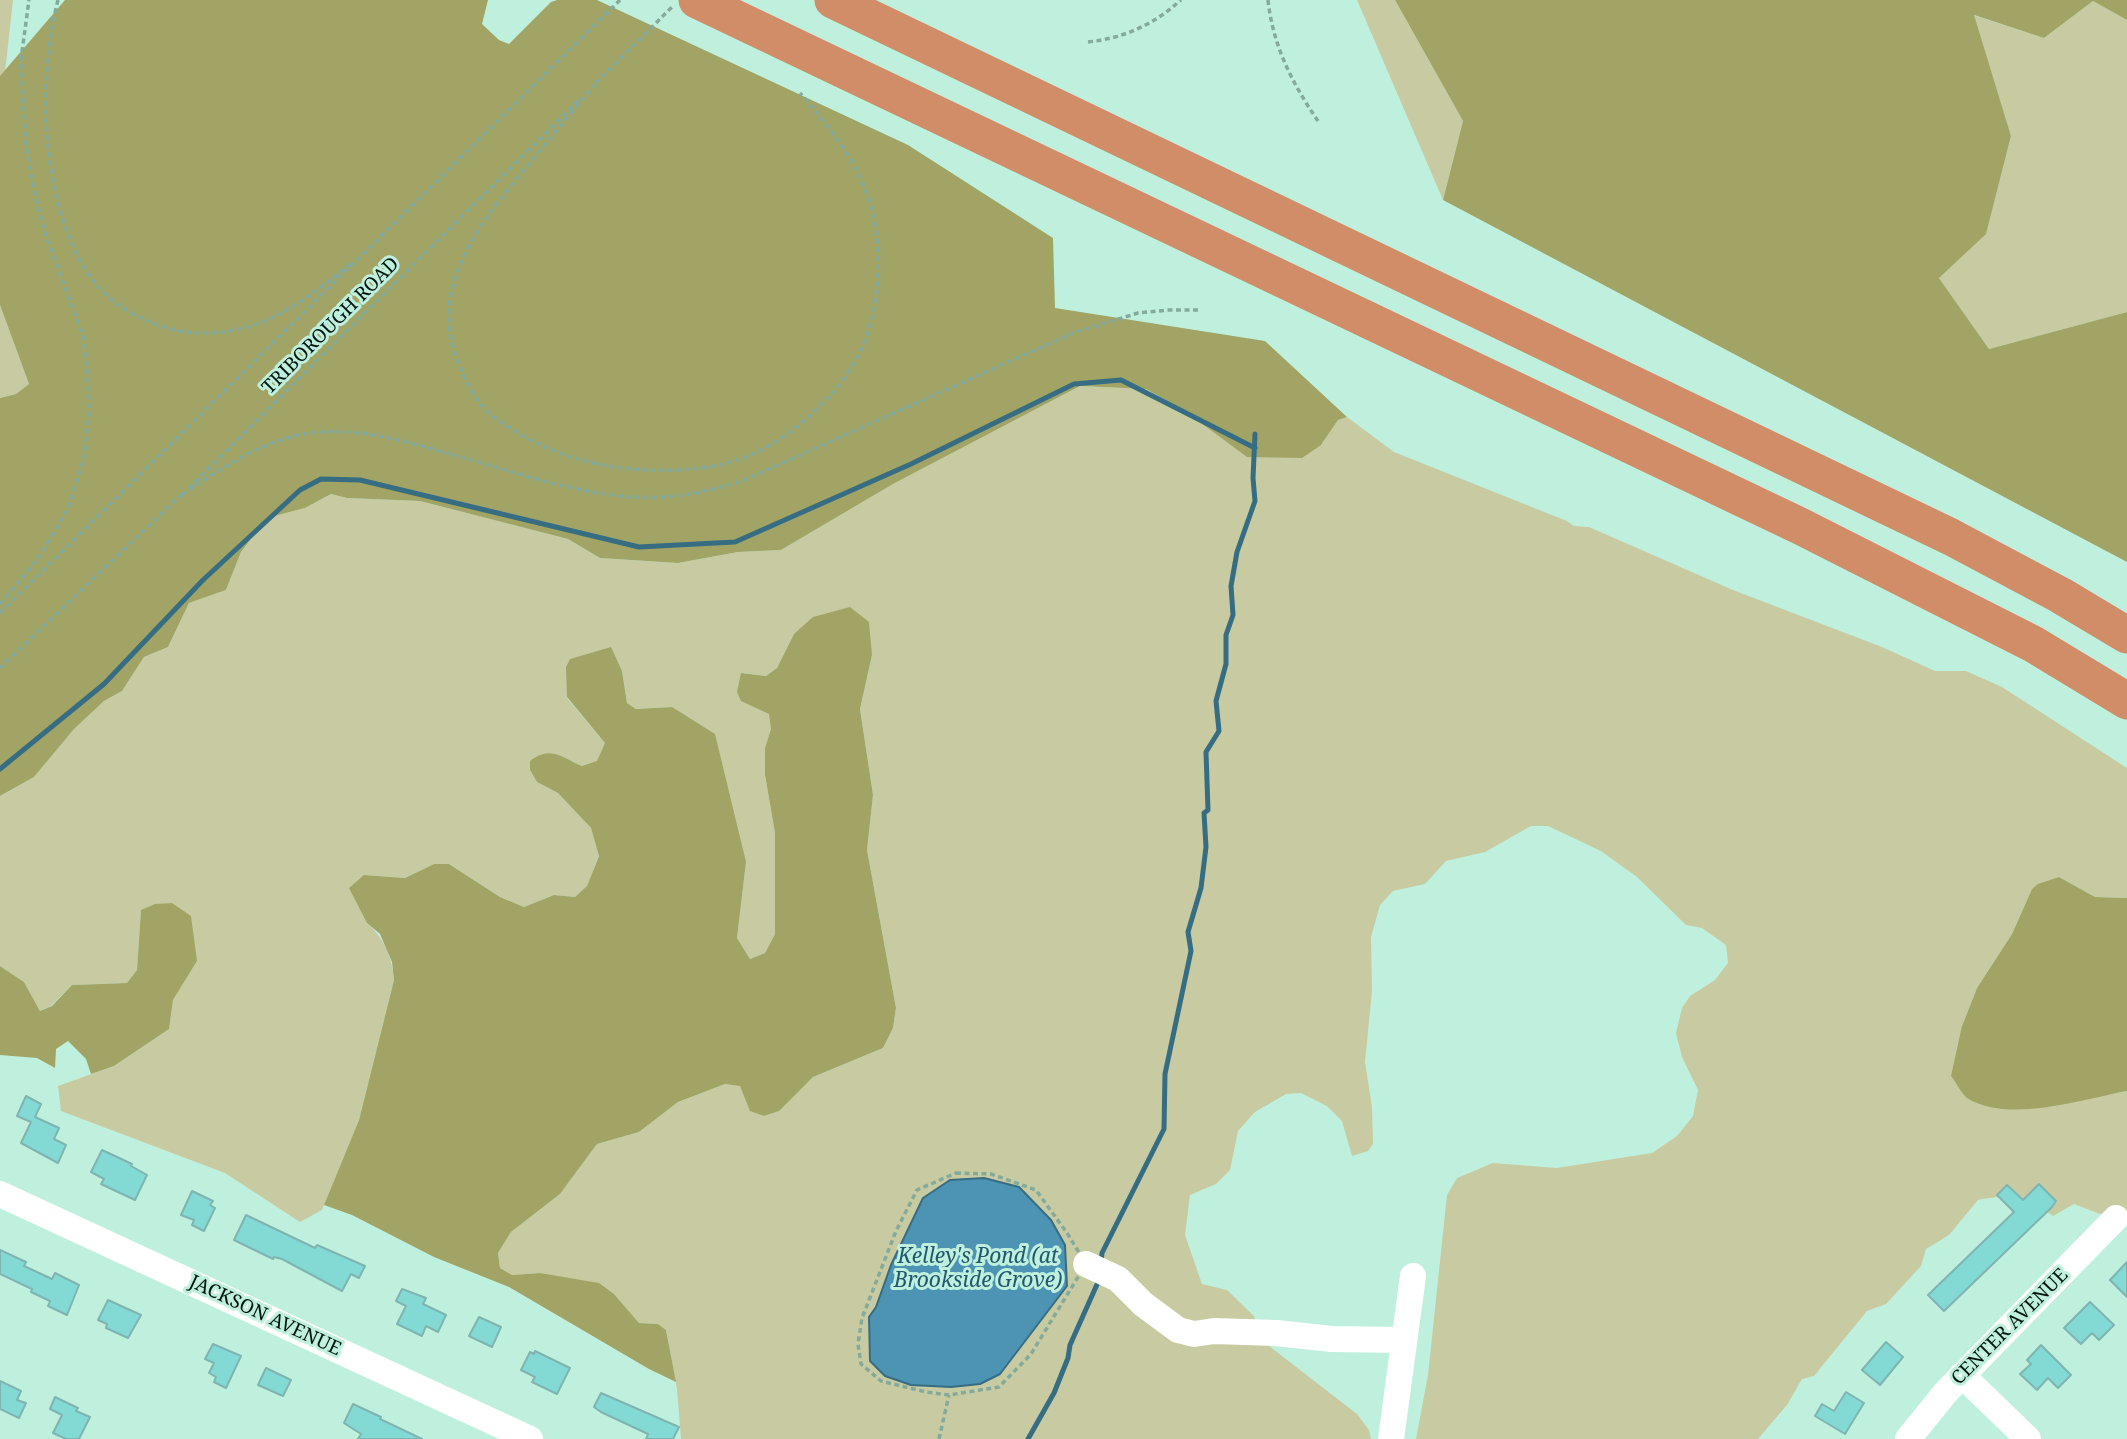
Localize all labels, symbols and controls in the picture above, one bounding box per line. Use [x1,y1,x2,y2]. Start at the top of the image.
street label: TRIBOROUGH ROAD [258,253,404,399]
water label: Kelley's Pond (at Brookside Grove) [894,1244,1062,1294]
street label: CENTER AVENUE [1947,1264,2073,1390]
street label: JACKSON AVENUE [185,1271,345,1361]

